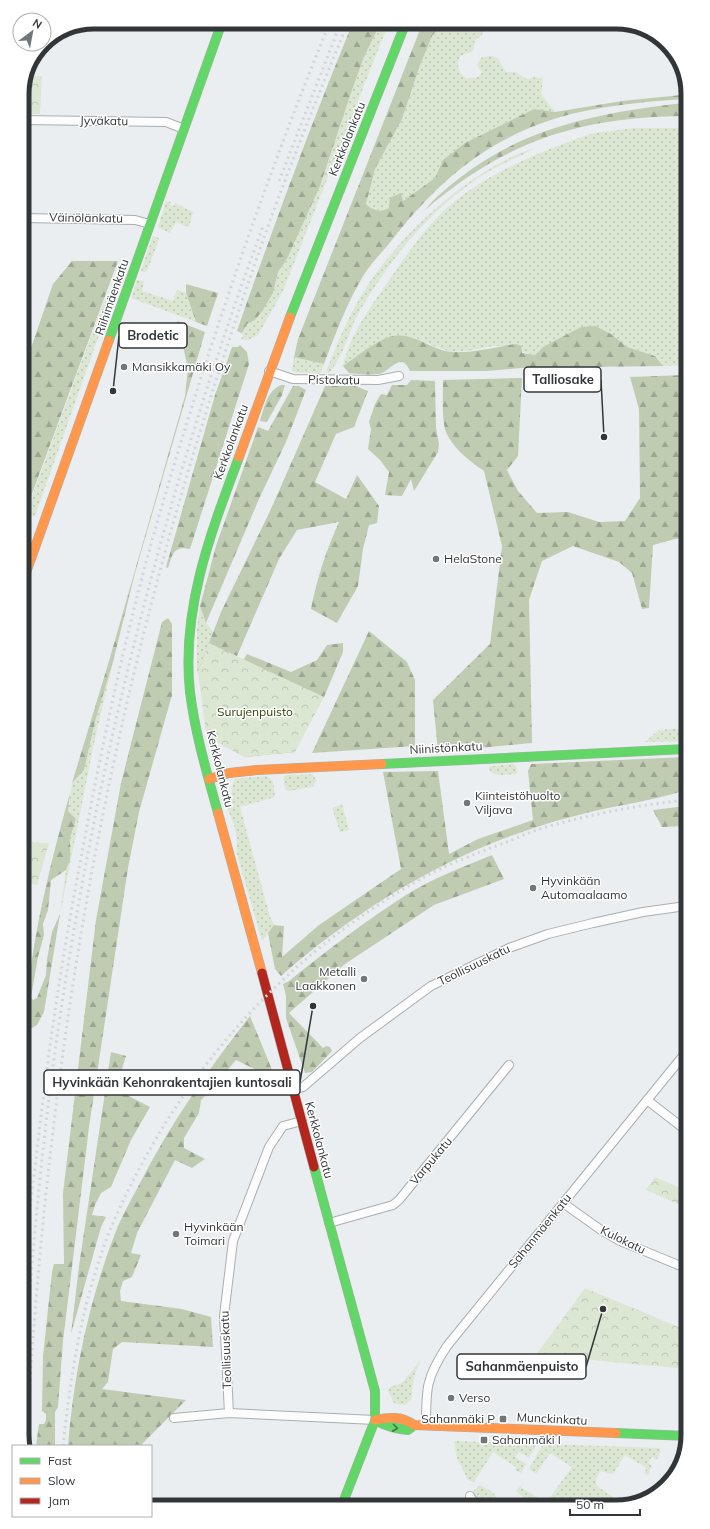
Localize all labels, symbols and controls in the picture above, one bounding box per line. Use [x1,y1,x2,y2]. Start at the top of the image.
north arrow [12,12,52,52]
text: N [30,15,45,32]
street label: Kerkkolankatu [325,99,368,178]
street label: Jyväkatu [80,113,128,128]
street label: Väinölänkatu [49,209,123,226]
street label: Riihimäenkatu [91,257,132,337]
callout: Brodetic [119,323,187,348]
text: Brodetic [127,327,179,343]
place label: Mansikkamäki Oy [132,359,231,374]
marker: Mansikkamäki Oy [119,362,129,372]
callout: Talliosake [524,367,601,392]
text: Talliosake [532,371,594,387]
street label: Pistokatu [308,372,360,387]
street label: Kerkkolankatu [210,402,251,481]
place label: HelaStone [444,551,502,566]
marker: HelaStone [431,554,441,564]
park label: Surujenpuisto [217,704,293,719]
street label: Kerkkolankatu [204,729,237,809]
street label: Niinistönkatu [409,738,483,757]
place label: Kiinteistöhuolto Viljava [475,788,561,817]
marker: Kiinteistöhuolto Viljava [462,798,472,808]
place label: Hyvinkään Automaalaamo [541,873,627,902]
marker: Hyvinkään Automaalaamo [528,883,538,893]
street label: Teollisuuskatu [435,941,512,988]
place label: Metalli Laakkonen [295,964,356,993]
marker: Metalli Laakkonen [359,974,369,984]
callout: Hyvinkään Kehonrakentajien kuntosali [44,1070,300,1095]
text: Hyvinkään Kehonrakentajien kuntosali [52,1074,292,1091]
street label: Kerkkolankatu [302,1100,337,1180]
street label: Varpukatu [406,1134,455,1188]
street label: Sahanmäenkatu [505,1190,574,1271]
place label: Hyvinkään Toimari [184,1219,244,1248]
street label: Kulokatu [598,1222,648,1257]
marker: Hyvinkään Toimari [171,1229,181,1239]
street label: Teollisuuskatu [217,1311,234,1389]
callout: Sahanmäenpuisto [457,1354,586,1379]
text: Sahanmäenpuisto [465,1358,579,1374]
place label: Verso [459,1390,490,1405]
marker: Verso [446,1393,456,1403]
street label: Munckinkatu [516,1409,588,1428]
place label: Sahanmäki P [421,1411,495,1426]
marker: Sahanmäki P [498,1414,508,1424]
one-way arrow [392,1424,398,1433]
place label: Sahanmäki I [492,1432,561,1447]
marker: Sahanmäki I [479,1435,489,1445]
legend [12,1445,152,1517]
text: Fast [48,1453,72,1468]
text: Slow [48,1473,76,1488]
scale bar [570,1491,640,1517]
text: Jam [48,1493,70,1508]
text: 50 m [576,1497,604,1512]

